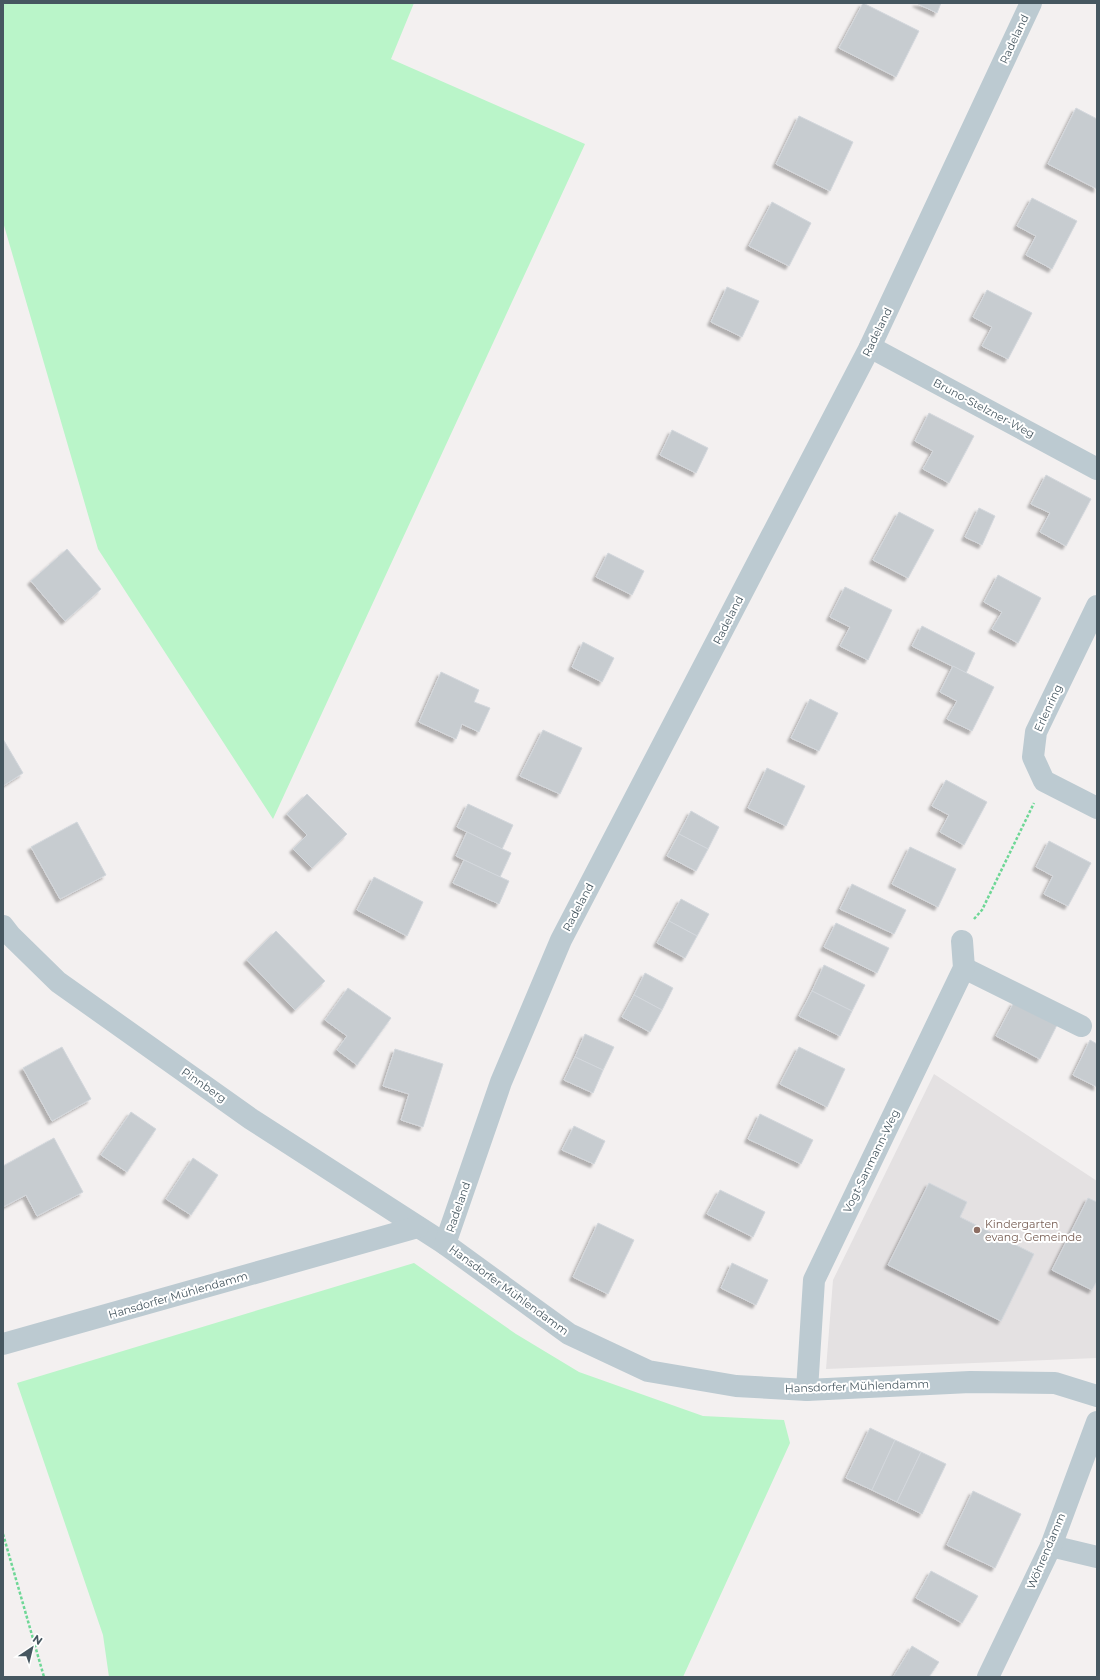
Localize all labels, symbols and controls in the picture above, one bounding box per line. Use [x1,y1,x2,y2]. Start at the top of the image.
street label: Radeland [996,12,1032,66]
street label: Radeland [859,305,895,359]
street label: Bruno-Stelzner-Weg [931,375,1037,441]
street label: Radeland [710,593,746,647]
street label: Erlenring [1031,682,1065,734]
street label: Radeland [559,880,597,934]
street label: Pinnberg [179,1064,229,1106]
street label: Vogt-Sanmann-Weg [840,1107,902,1215]
street label: Radeland [443,1180,473,1234]
place label: Kindergarten evang. Gemeinde [985,1217,1082,1244]
marker: Kindergarten evang. Gemeinde [972,1225,982,1235]
street label: Hansdorfer Mühlendamm [447,1242,571,1338]
street label: Hansdorfer Mühlendamm [107,1268,249,1322]
street label: Hansdorfer Mühlendamm [785,1376,929,1396]
street label: Wöhrendamm [1024,1511,1068,1591]
north arrow [12,1628,52,1668]
text: N [30,1632,45,1648]

